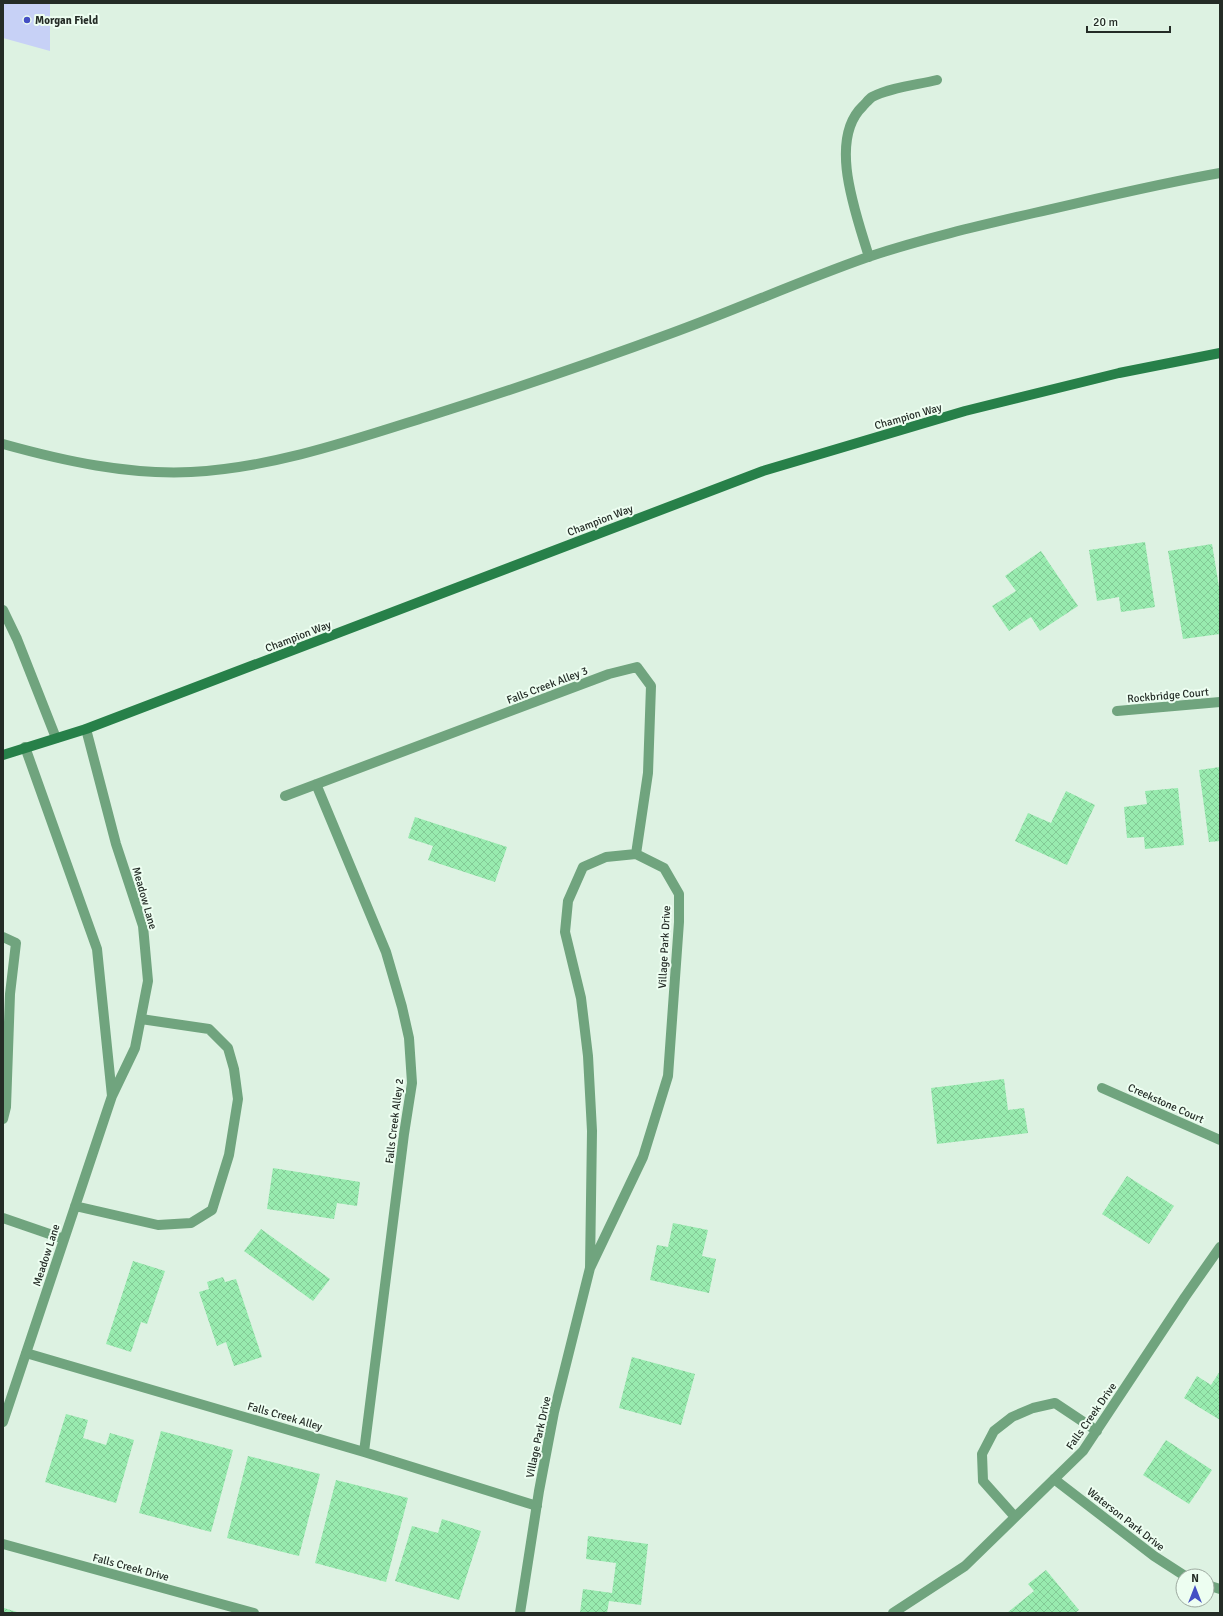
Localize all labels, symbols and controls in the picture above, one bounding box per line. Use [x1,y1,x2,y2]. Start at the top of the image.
scale bar [1087,8,1170,34]
place label: Morgan Field [35,14,98,27]
marker: Morgan Field [22,15,32,25]
text: 20 m [1093,15,1118,30]
street label: Champion Way [873,400,944,432]
street label: Champion Way [565,502,636,539]
street label: Champion Way [263,618,334,655]
street label: Falls Creek Alley 3 [505,664,590,707]
street label: Rockbridge Court [1127,685,1210,706]
street label: Meadow Lane [129,865,160,931]
street label: Village Park Drive [656,905,673,989]
street label: Falls Creek Alley 2 [383,1078,406,1164]
street label: Creekstone Court [1126,1081,1206,1126]
street label: Meadow Lane [30,1222,63,1288]
street label: Falls Creek Drive [1064,1380,1119,1452]
street label: Village Park Drive [523,1395,553,1479]
street label: Falls Creek Alley [246,1400,325,1434]
street label: Waterson Park Drive [1084,1485,1167,1554]
street label: Falls Creek Drive [91,1551,171,1584]
north arrow [1175,1568,1215,1608]
text: N [1191,1572,1199,1585]

